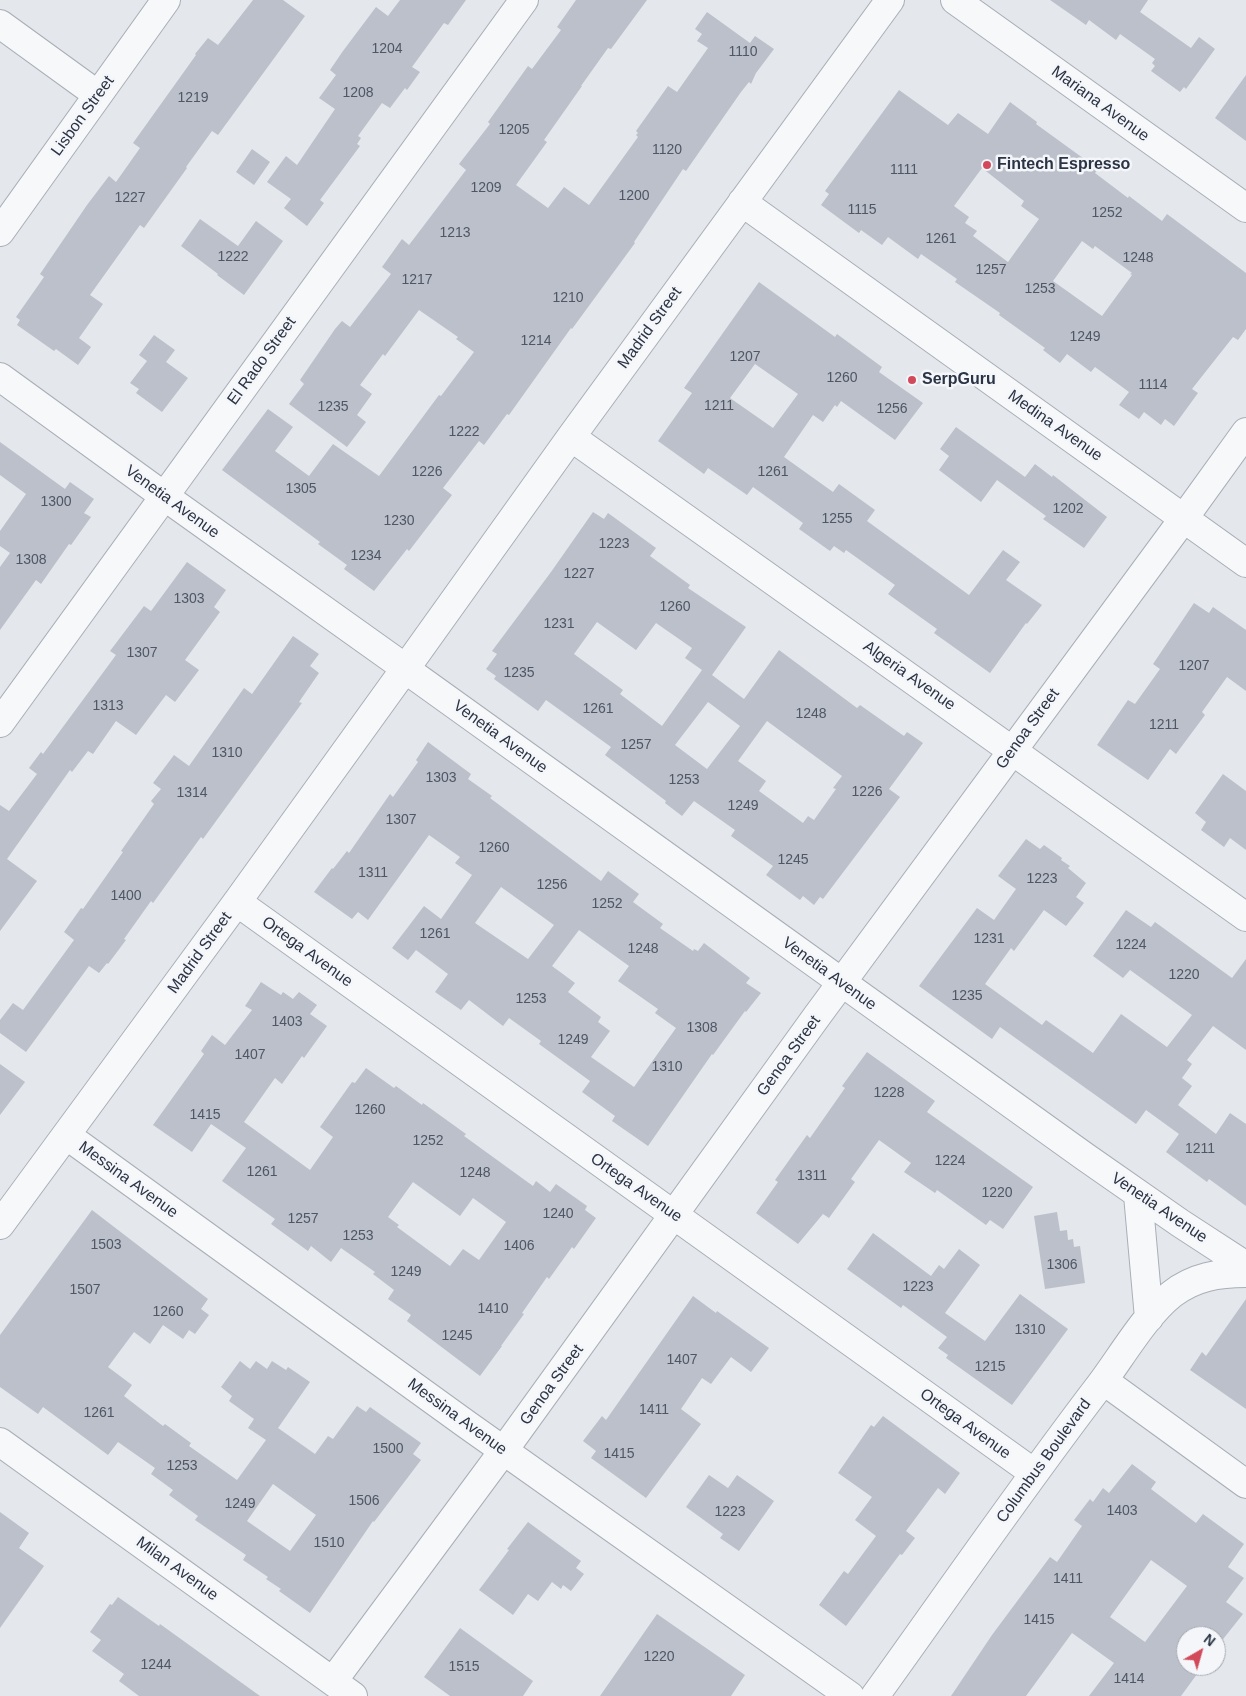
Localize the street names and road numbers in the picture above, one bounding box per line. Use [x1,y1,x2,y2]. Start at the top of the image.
street label: Mariana Avenue [1047,62,1153,146]
street label: Lisbon Street [48,72,118,160]
street label: Madrid Street [614,284,686,372]
street label: El Rado Street [224,313,300,409]
street label: Medina Avenue [1004,386,1106,466]
street label: Venetia Avenue [121,461,223,543]
street label: Algeria Avenue [859,637,959,715]
street label: Genoa Street [992,685,1064,773]
street label: Venetia Avenue [449,696,551,778]
street label: Madrid Street [164,909,236,997]
street label: Ortega Avenue [258,913,356,991]
street label: Venetia Avenue [778,933,880,1015]
street label: Genoa Street [753,1012,825,1100]
street label: Messina Avenue [75,1138,181,1222]
street label: Ortega Avenue [587,1149,685,1227]
street label: Venetia Avenue [1107,1169,1211,1247]
street label: Genoa Street [516,1341,588,1429]
street label: Messina Avenue [404,1375,510,1459]
street label: Ortega Avenue [916,1385,1014,1463]
street label: Columbus Boulevard [993,1395,1095,1527]
street label: Milan Avenue [132,1533,222,1605]

